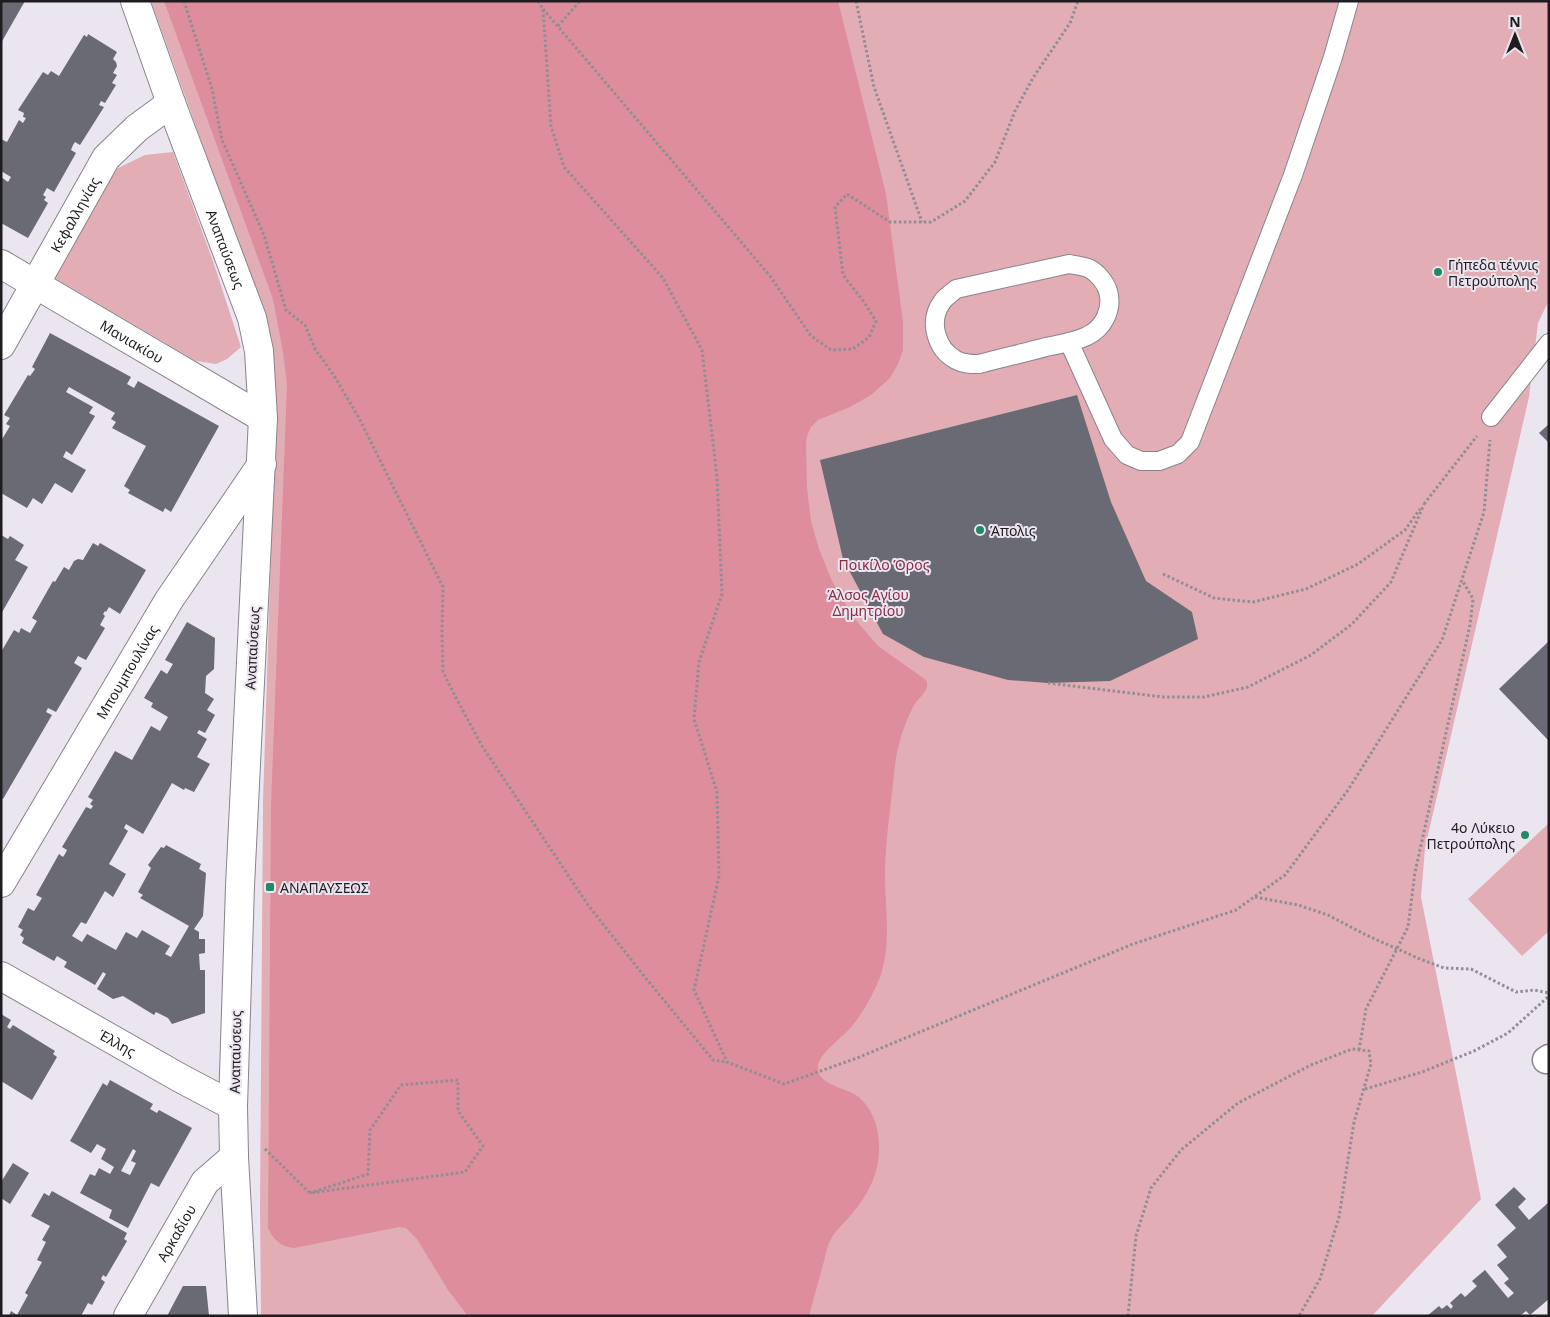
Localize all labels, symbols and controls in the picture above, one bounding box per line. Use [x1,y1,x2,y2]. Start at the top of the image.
north arrow [1490,10,1540,60]
text: N [1509,12,1521,31]
street label: Κεφαλληνίας [46,173,103,256]
street label: Αναπαύσεως [202,206,250,291]
place label: Γήπεδα τέννις Πετρούπολης [1448,255,1539,290]
marker: Γήπεδα τέννις Πετρούπολης [1432,266,1444,278]
street label: Μανιακίου [97,315,167,367]
place label: Άπολις [990,521,1036,540]
marker: Άπολις [974,524,986,536]
park label: Ποικίλο Όρος [839,555,930,574]
park label: Άλσος Αγίου Δημητρίου [827,585,909,620]
street label: Αναπαύσεως [240,606,264,690]
street label: Μπουμπουλίνας [91,621,162,722]
place label: 4ο Λύκειο Πετρούπολης [1426,818,1515,853]
marker: 4ο Λύκειο Πετρούπολης [1519,829,1531,841]
place label: ΑΝΑΠΑΥΣΕΩΣ [280,878,369,897]
marker: ΑΝΑΠΑΥΣΕΩΣ [264,881,276,893]
street label: Αναπαύσεως [225,1010,245,1094]
street label: Έλλης [95,1024,140,1061]
street label: Αρκαδίου [152,1201,200,1265]

